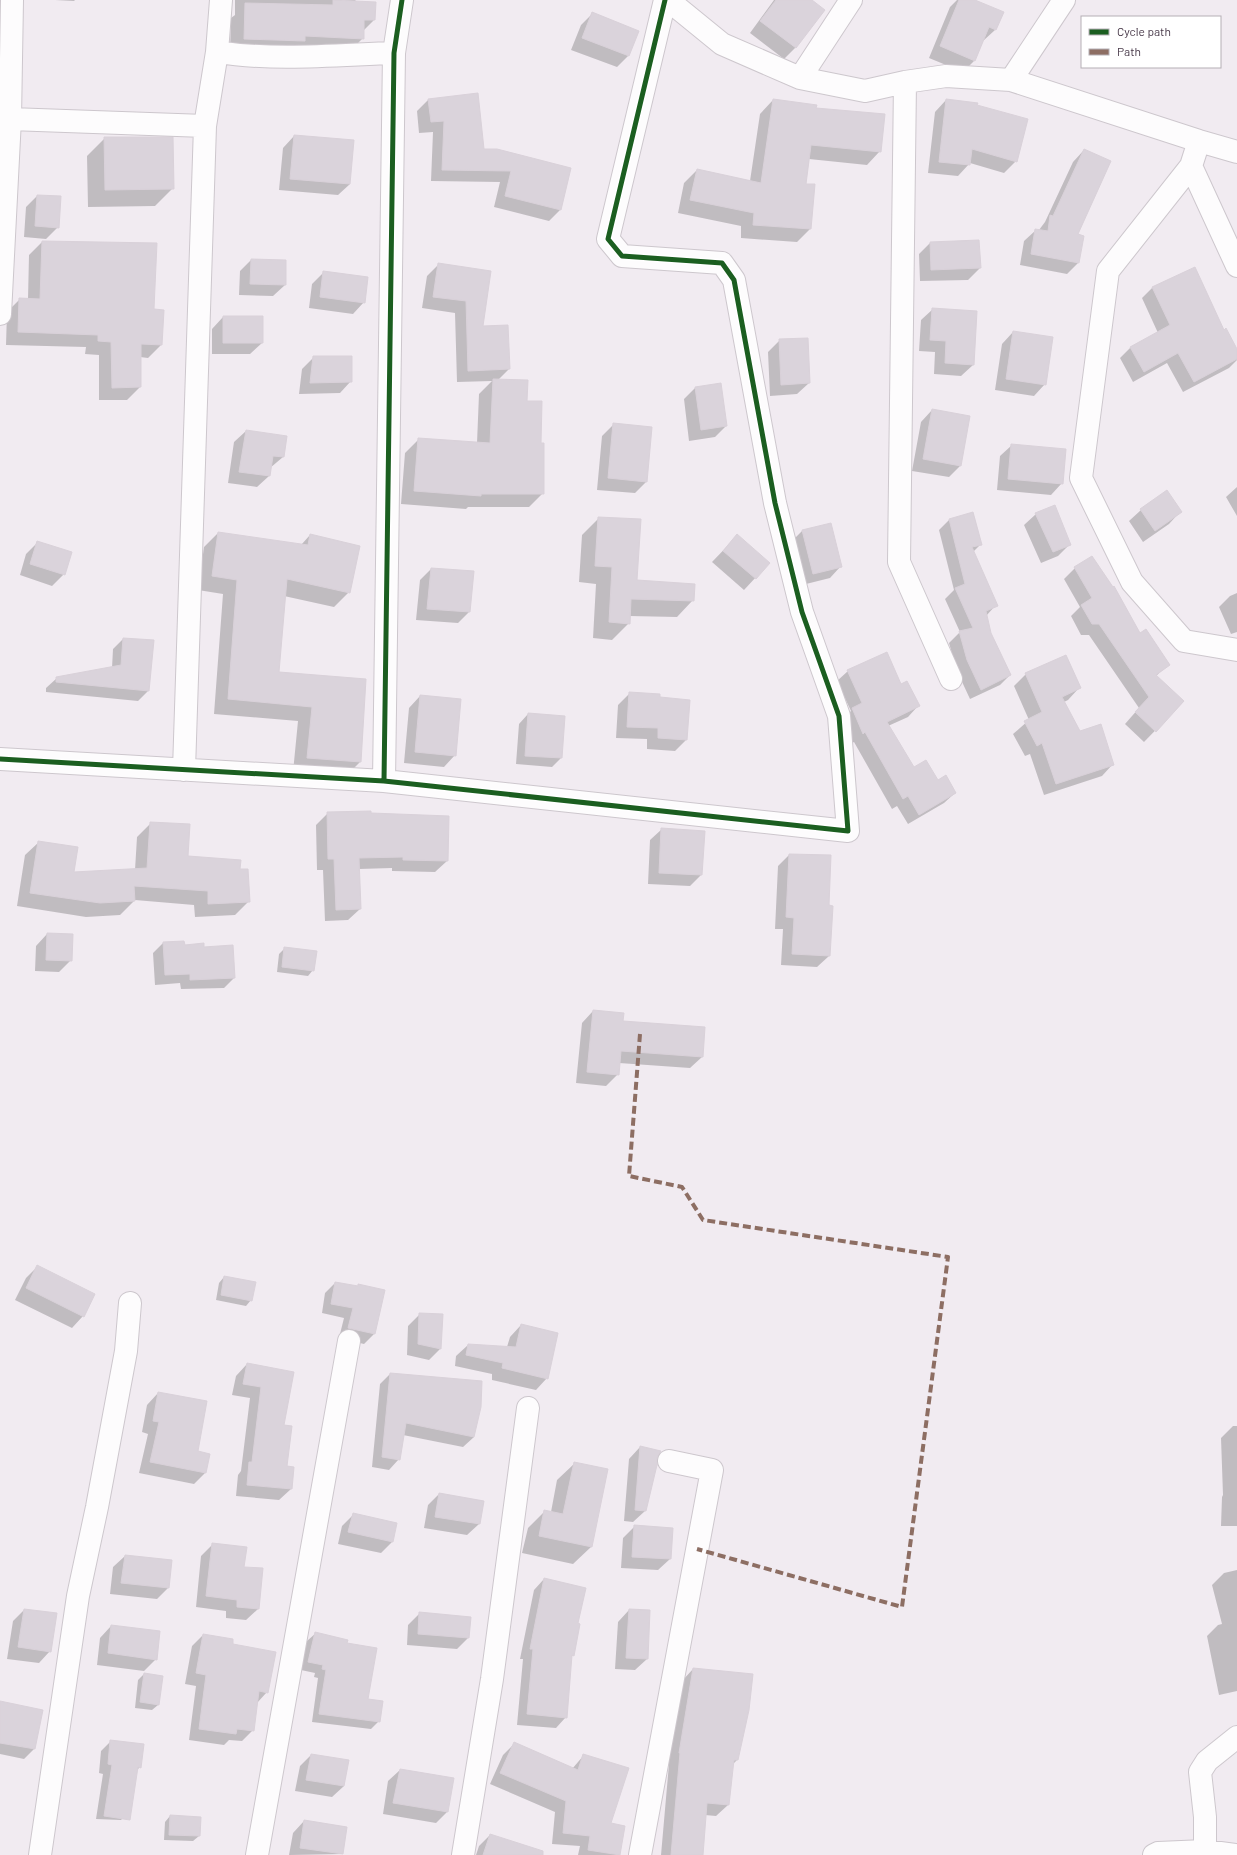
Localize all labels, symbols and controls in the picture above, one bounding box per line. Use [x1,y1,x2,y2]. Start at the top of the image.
legend [1081,16,1221,68]
text: Cycle path [1117,24,1171,38]
text: Path [1117,44,1141,58]

